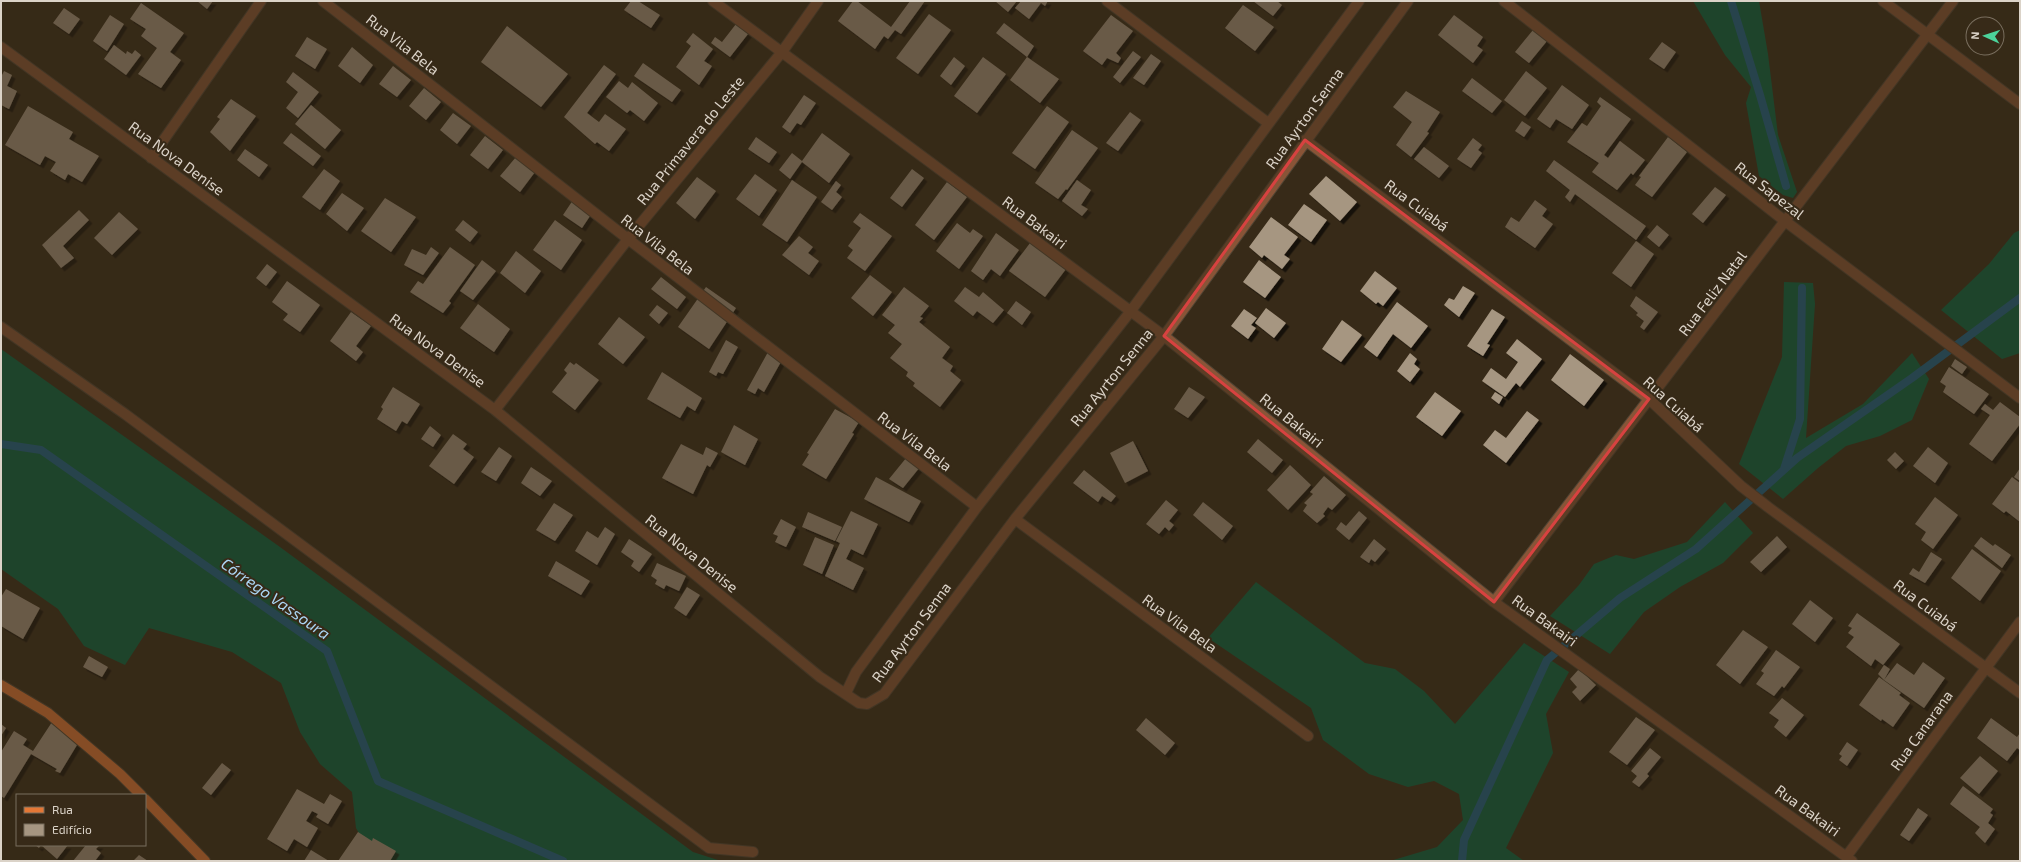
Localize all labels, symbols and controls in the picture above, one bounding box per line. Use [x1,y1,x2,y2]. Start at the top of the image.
street label: Rua Vila Bela [363,10,443,78]
north arrow [1965,16,2005,56]
text: N [1968,31,1981,40]
street label: Rua Ayrton Senna [1261,64,1347,172]
street label: Rua Primavera do Leste [633,72,747,208]
street label: Rua Nova Denise [126,117,228,199]
street label: Rua Sapezal [1732,157,1809,223]
street label: Rua Cuiabá [1382,175,1452,235]
street label: Rua Bakairi [999,192,1071,252]
street label: Rua Vila Bela [618,210,698,278]
street label: Rua Feliz Natal [1674,247,1750,339]
street label: Rua Nova Denise [387,309,489,391]
street label: Rua Ayrton Senna [1066,325,1156,429]
street label: Rua Cuiabá [1640,372,1708,436]
street label: Rua Bakairi [1257,389,1327,451]
street label: Rua Vila Bela [874,407,956,475]
street label: Rua Nova Denise [642,510,742,596]
water label: Córrego Vassoura [218,553,334,643]
street label: Rua Cuiabá [1891,575,1961,635]
street label: Rua Ayrton Senna [868,578,954,686]
street label: Rua Vila Bela [1139,590,1221,656]
street label: Rua Bakairi [1509,590,1581,650]
street label: Rua Canarana [1886,687,1956,773]
street label: Rua Bakairi [1772,780,1844,840]
legend [16,794,146,846]
text: Rua [52,802,73,816]
text: Edifício [52,822,92,836]

